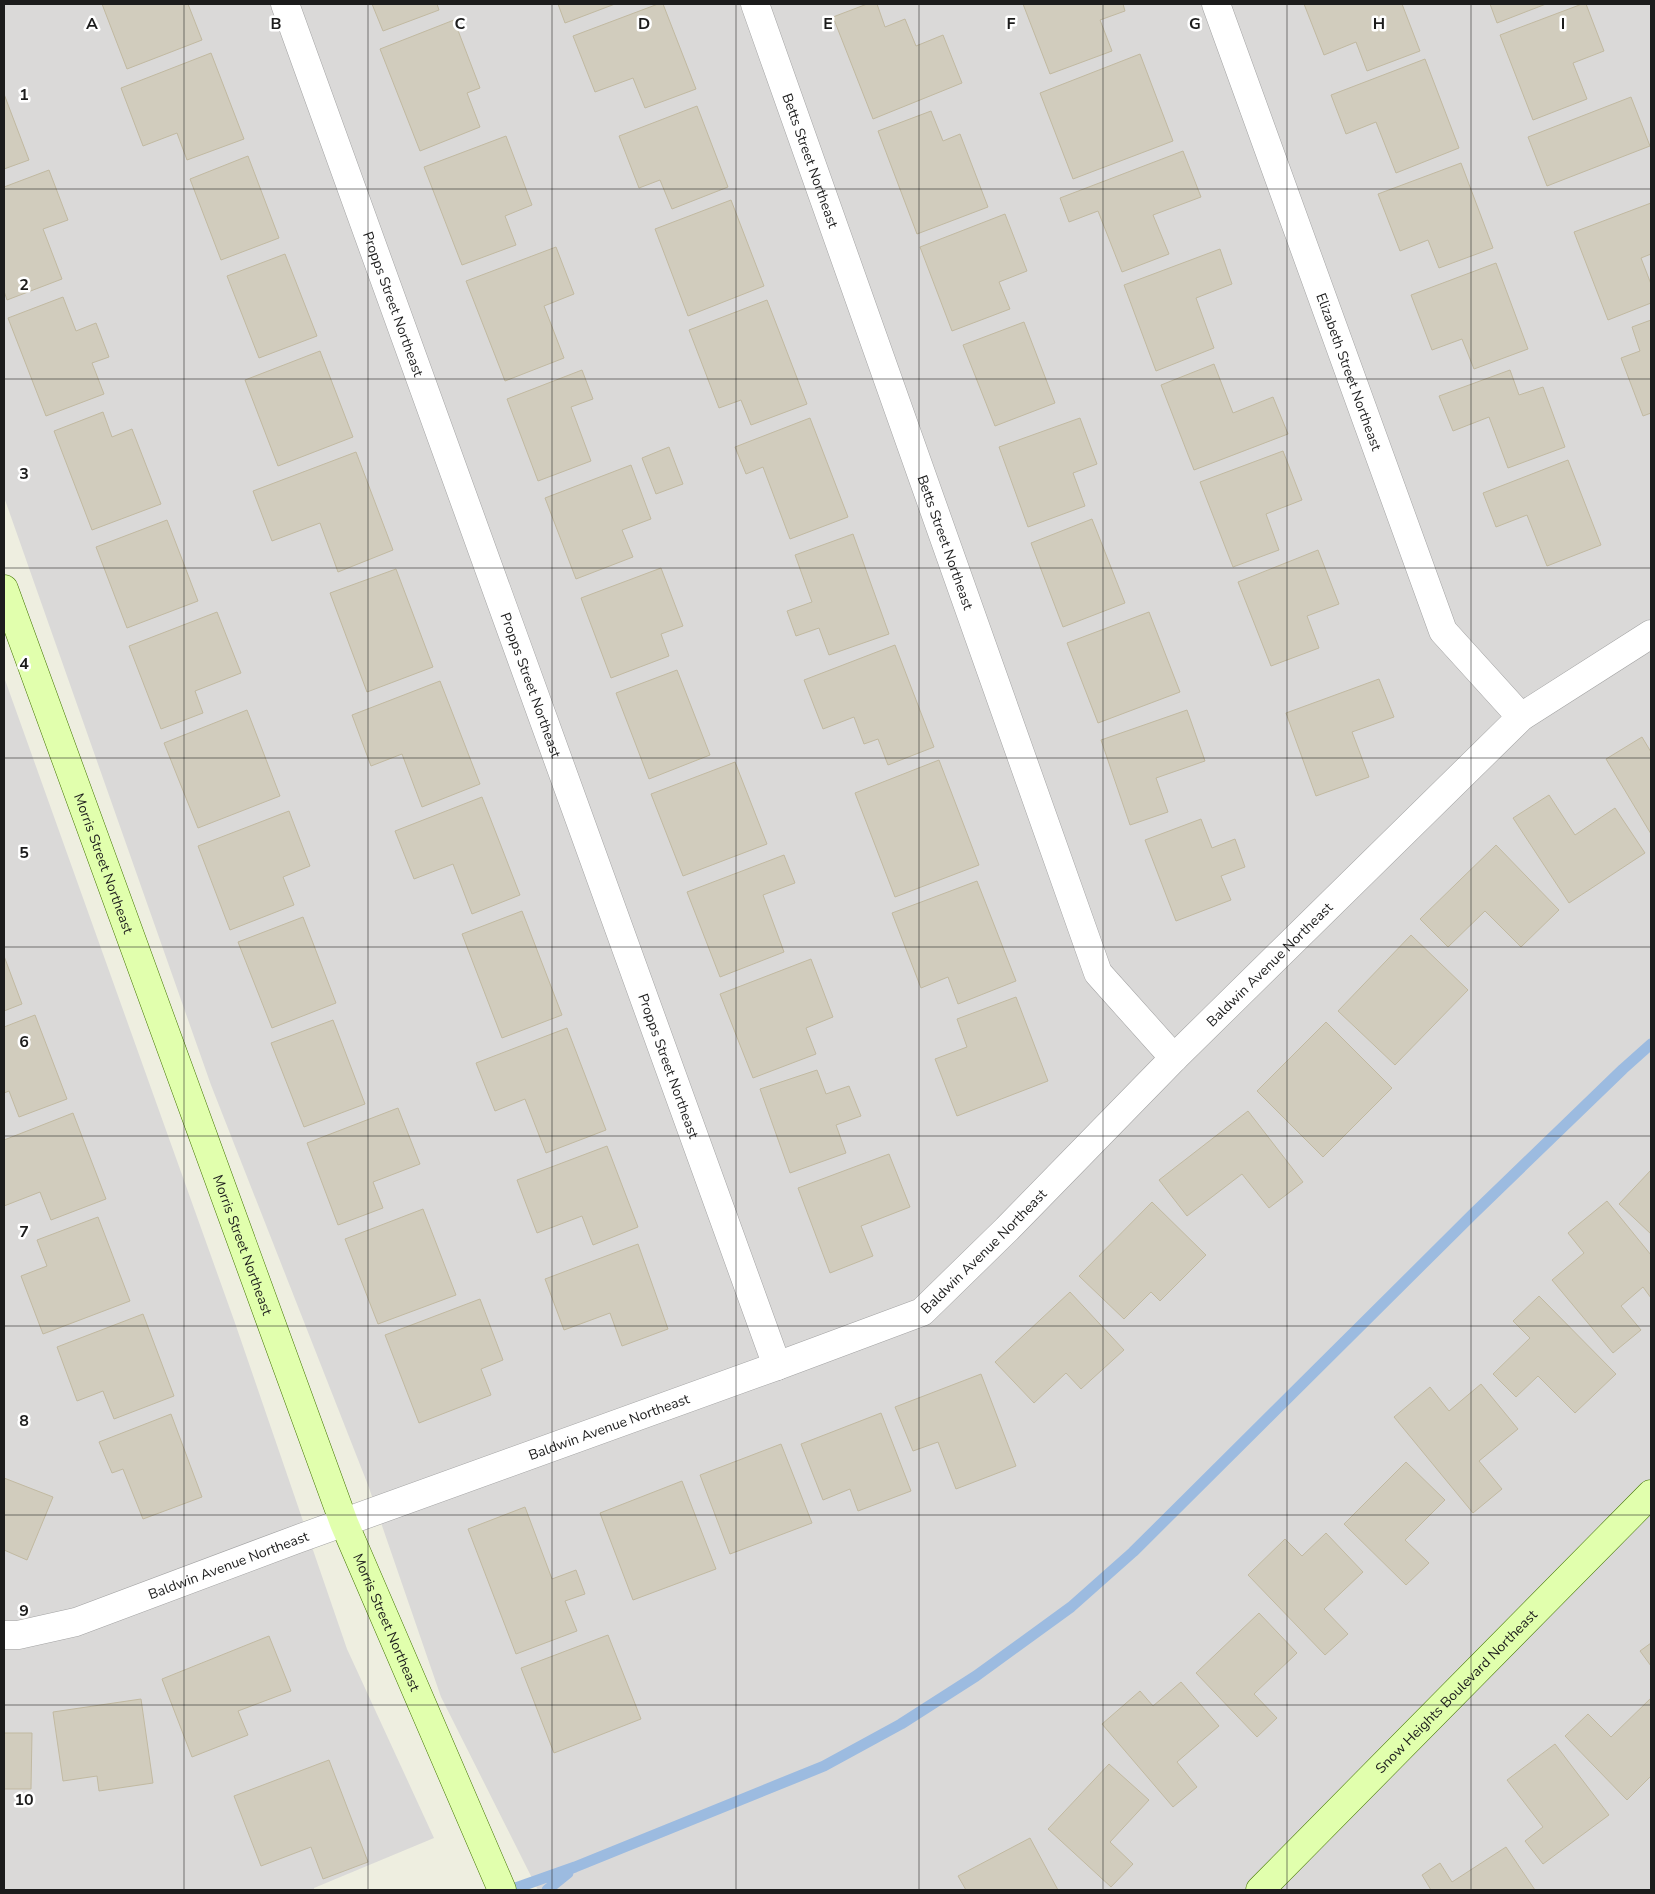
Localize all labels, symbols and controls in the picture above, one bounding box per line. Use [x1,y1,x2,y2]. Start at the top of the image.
text: A [86,13,98,35]
text: B [270,13,282,35]
text: C [455,13,466,35]
text: D [638,13,650,35]
text: E [823,13,833,35]
text: F [1007,13,1016,35]
text: G [1189,13,1201,35]
text: H [1373,13,1385,35]
text: I [1561,13,1565,35]
text: 1 [19,84,29,106]
street label: Betts Street Northeast [777,91,843,231]
street label: Propps Street Northeast [358,229,428,379]
text: 2 [19,274,29,296]
street label: Elizabeth Street Northeast [1311,290,1386,453]
text: 3 [19,463,29,485]
street label: Betts Street Northeast [912,473,978,612]
street label: Propps Street Northeast [496,610,565,760]
text: 4 [19,653,29,675]
street label: Morris Street Northeast [69,791,138,936]
text: 5 [19,842,29,864]
street label: Baldwin Avenue Northeast [1202,898,1337,1031]
street label: Propps Street Northeast [633,991,703,1141]
text: 6 [19,1031,29,1053]
street label: Morris Street Northeast [208,1172,277,1318]
street label: Baldwin Avenue Northeast [917,1185,1051,1318]
text: 7 [19,1221,29,1243]
street label: Baldwin Avenue Northeast [526,1389,692,1465]
text: 8 [19,1410,29,1432]
street label: Baldwin Avenue Northeast [146,1527,311,1604]
street label: Morris Street Northeast [348,1551,424,1694]
text: 9 [19,1600,29,1622]
street label: Snow Heights Boulevard Northeast [1371,1606,1542,1778]
text: 10 [14,1789,34,1811]

